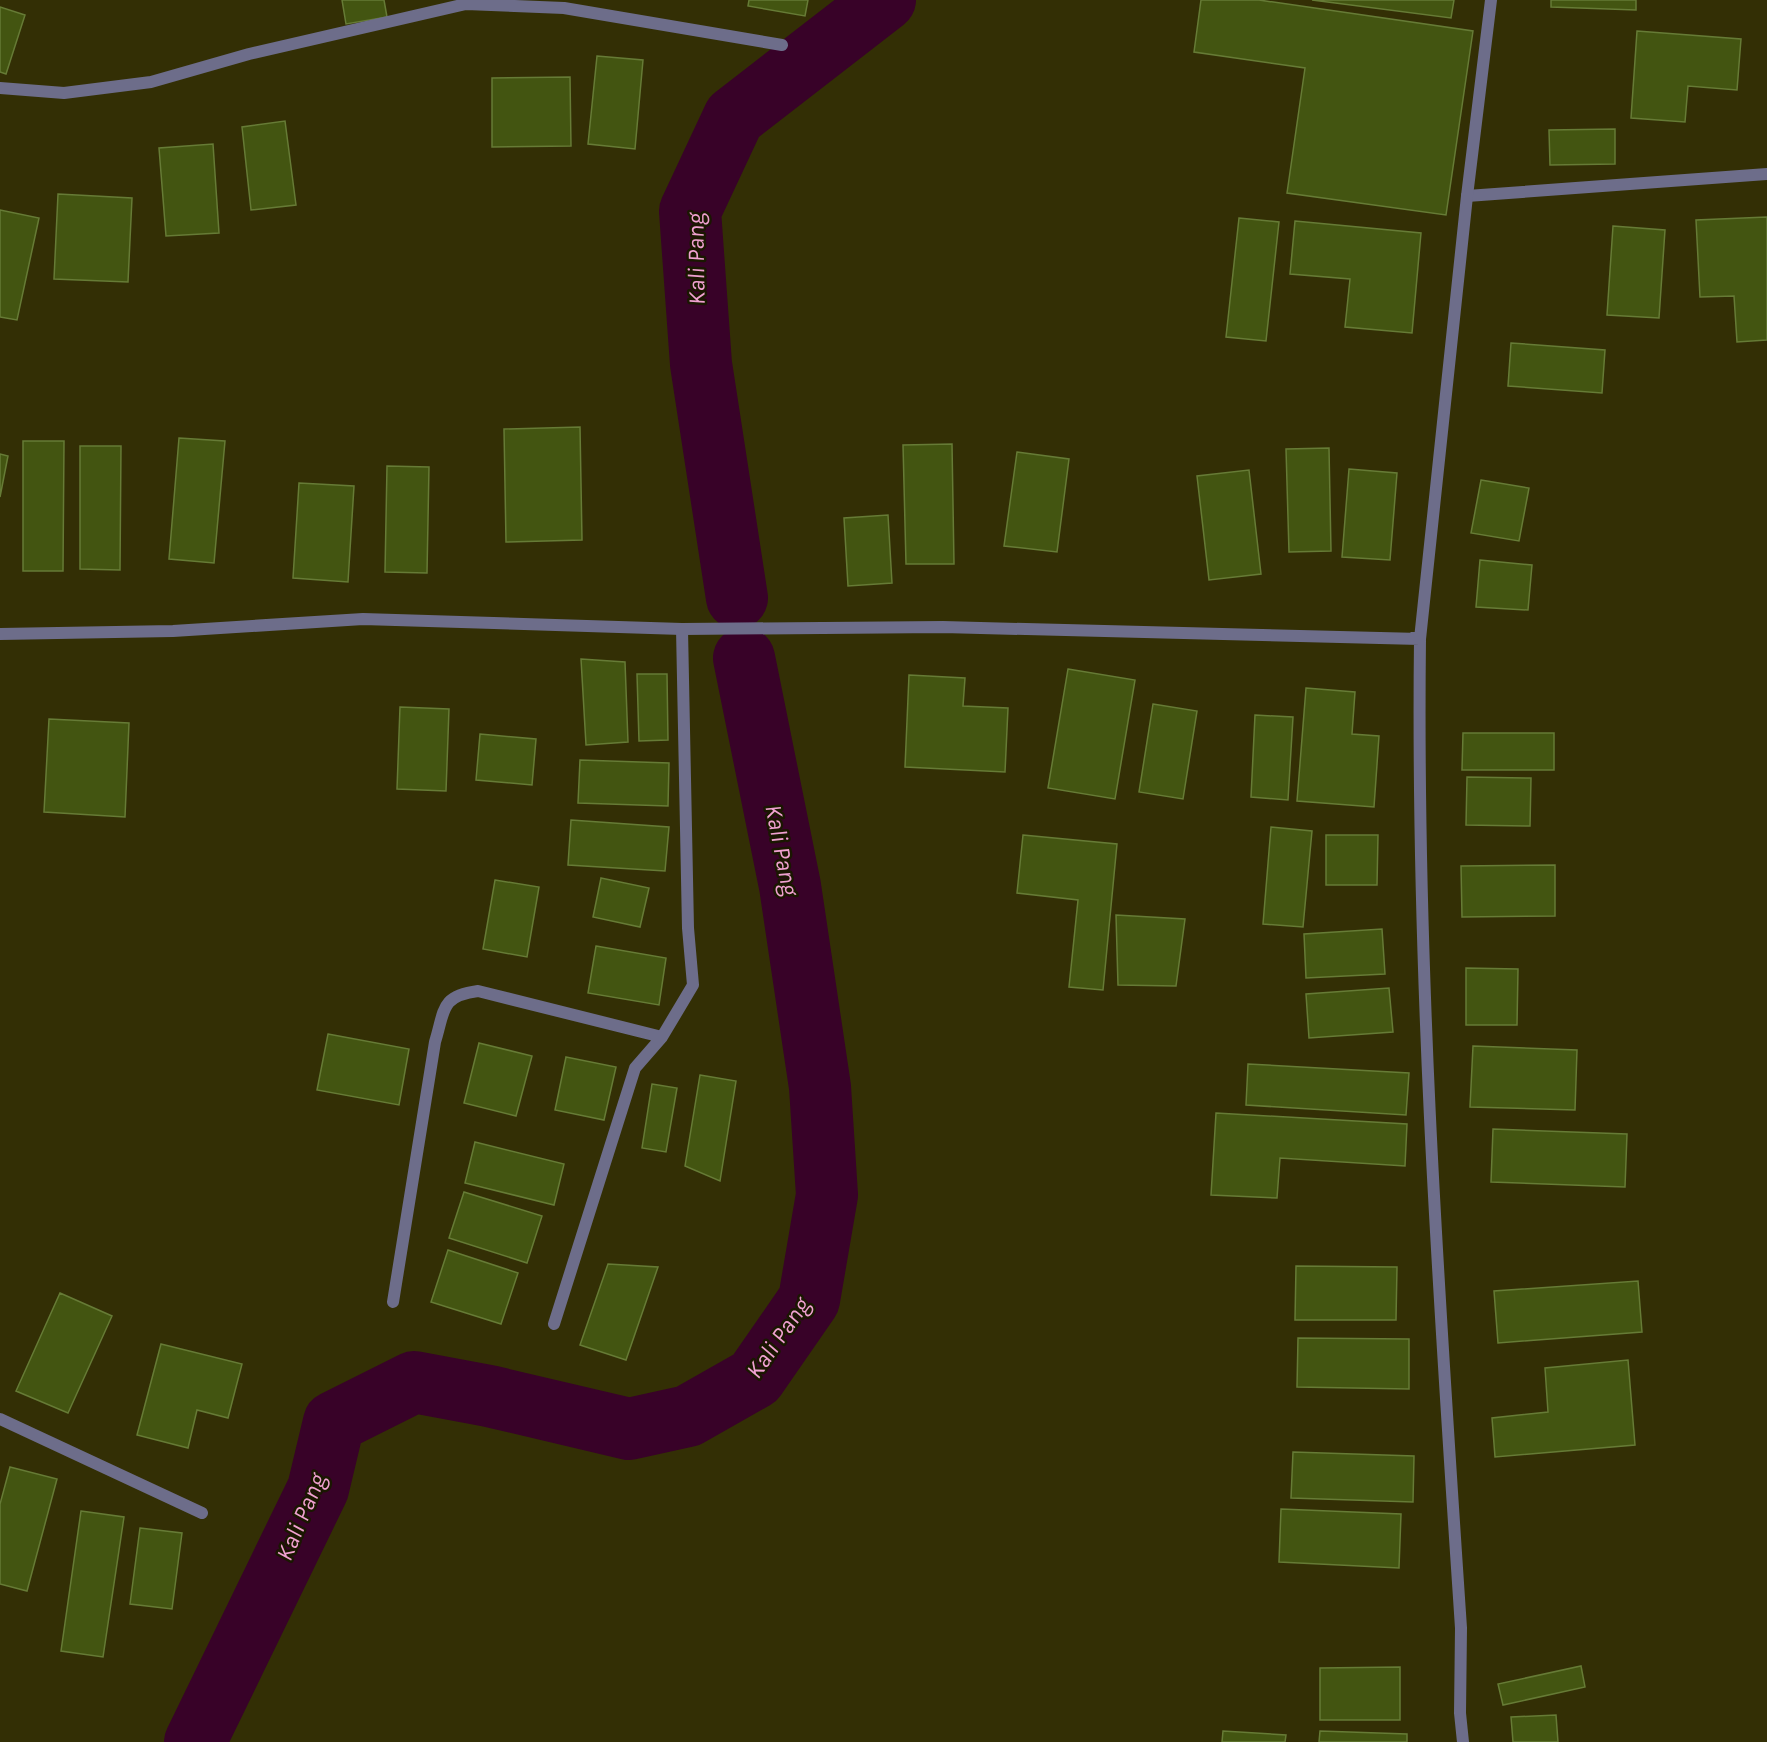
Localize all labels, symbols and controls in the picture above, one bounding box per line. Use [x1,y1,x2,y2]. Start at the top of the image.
water label: Kali Pang [681,212,711,305]
water label: Kali Pang [759,802,805,899]
water label: Kali Pang [740,1292,816,1384]
water label: Kali Pang [270,1468,332,1565]

